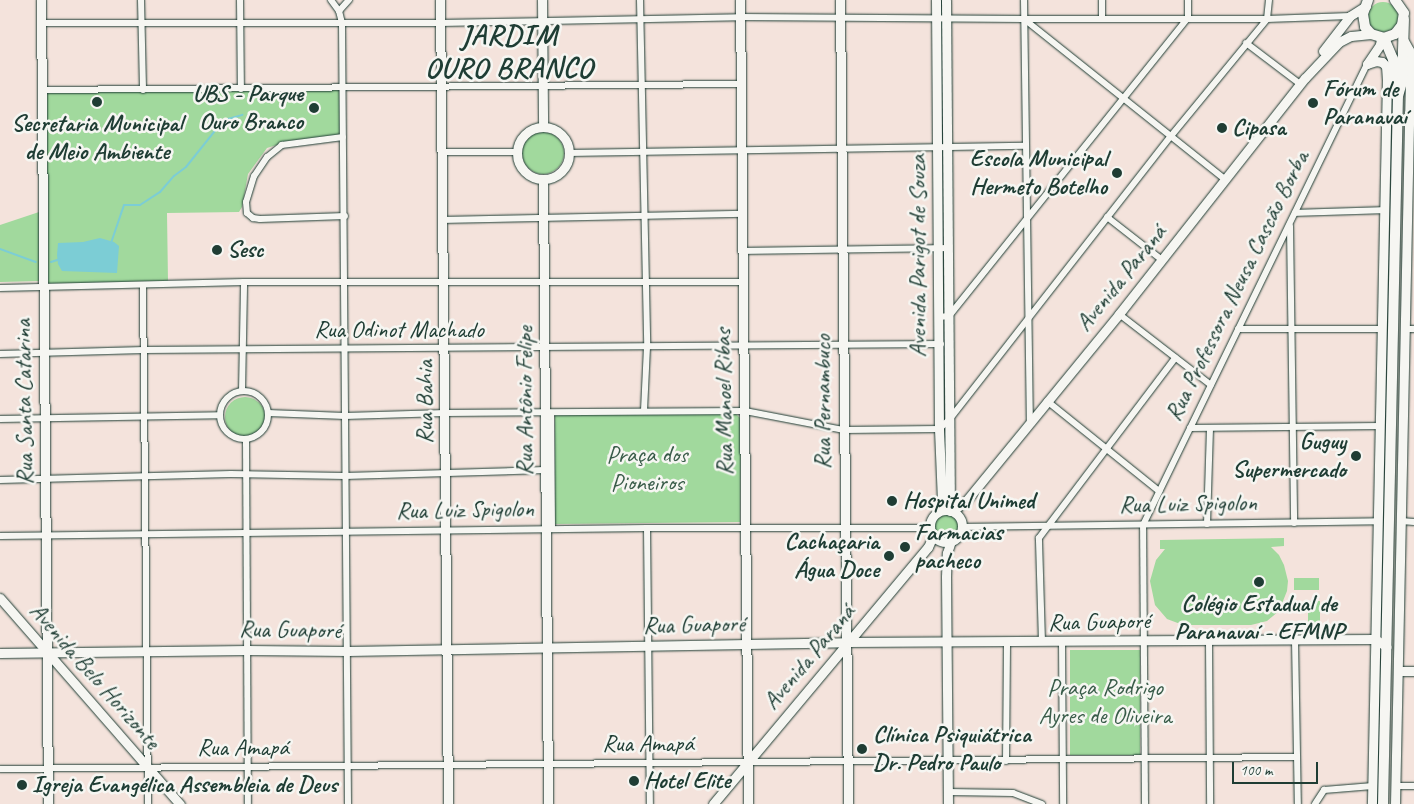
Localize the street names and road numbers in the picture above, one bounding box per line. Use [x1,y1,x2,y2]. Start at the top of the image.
street label: Rua Professora Neusa Cascão Borba [1159,146,1315,426]
street label: Avenida Parigot de Souza [904,155,932,357]
street label: Avenida Paraná [1069,219,1173,337]
street label: Rua Odinot Machado [314,316,484,344]
street label: Rua Santa Catarina [8,319,40,485]
street label: Rua Antônio Felipe [511,326,539,476]
street label: Rua Manoel Ribas [708,328,740,476]
street label: Rua Pernambuco [809,335,837,469]
street label: Rua Bahia [411,360,439,444]
street label: Rua Luiz Spigolon [1119,488,1257,520]
street label: Rua Luiz Spigolon [396,494,534,526]
street label: Avenida Belo Horizonte [24,597,166,755]
street label: Avenida Paraná [757,599,861,715]
street label: Rua Guaporé [1048,607,1150,637]
street label: Rua Guaporé [643,610,745,640]
street label: Rua Guaporé [239,615,341,645]
street label: Rua Amapá [602,730,694,758]
street label: Rua Amapá [197,734,289,762]

